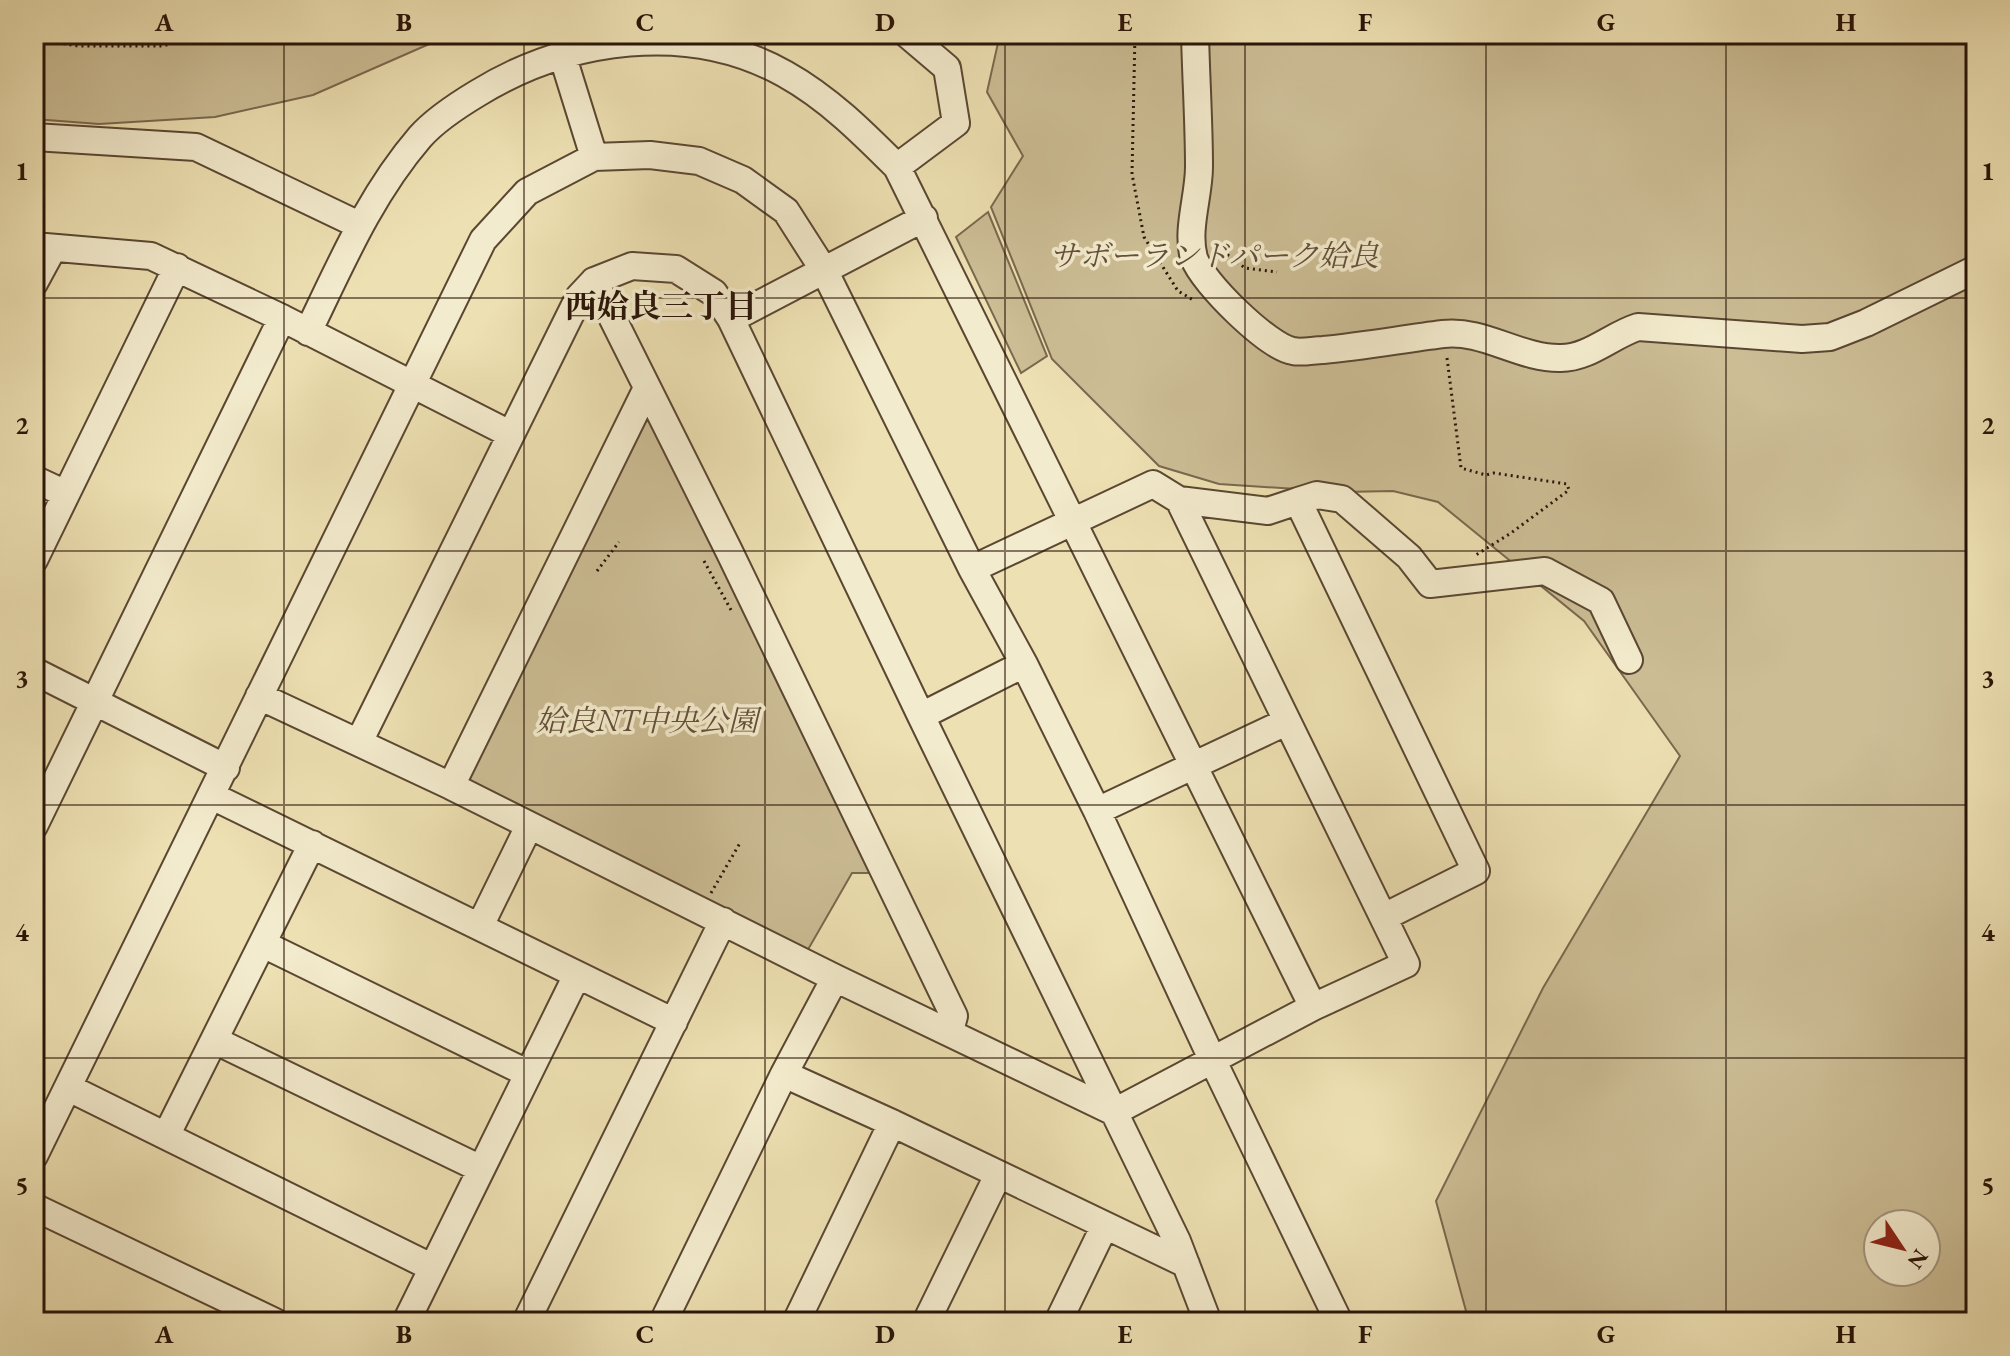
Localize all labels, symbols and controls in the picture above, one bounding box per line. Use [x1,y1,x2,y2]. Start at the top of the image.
text: A [154,5,174,39]
text: B [396,5,412,39]
text: C [636,5,654,39]
text: D [875,5,895,39]
text: E [1118,5,1133,39]
text: F [1358,5,1372,39]
text: G [1597,5,1616,39]
text: H [1836,5,1857,39]
text: 1 [15,154,29,188]
text: 1 [1981,154,1995,188]
park label: サボーランドパーク姶良 [1049,236,1380,275]
district label: 西姶良三丁目 [565,285,757,327]
text: 2 [15,408,29,442]
text: 2 [1981,408,1995,442]
text: 3 [15,661,29,695]
text: 3 [1981,661,1995,695]
park label: 姶良NT中央公園 [536,701,763,740]
text: 4 [15,915,29,949]
text: 4 [1981,915,1995,949]
text: 5 [15,1168,29,1202]
text: 5 [1981,1168,1995,1202]
north arrow [1862,1208,1942,1288]
text: N [1901,1244,1935,1275]
text: A [154,1317,174,1351]
text: B [396,1317,412,1351]
text: C [636,1317,654,1351]
text: D [875,1317,895,1351]
text: E [1118,1317,1133,1351]
text: F [1358,1317,1372,1351]
text: G [1597,1317,1616,1351]
text: H [1836,1317,1857,1351]

